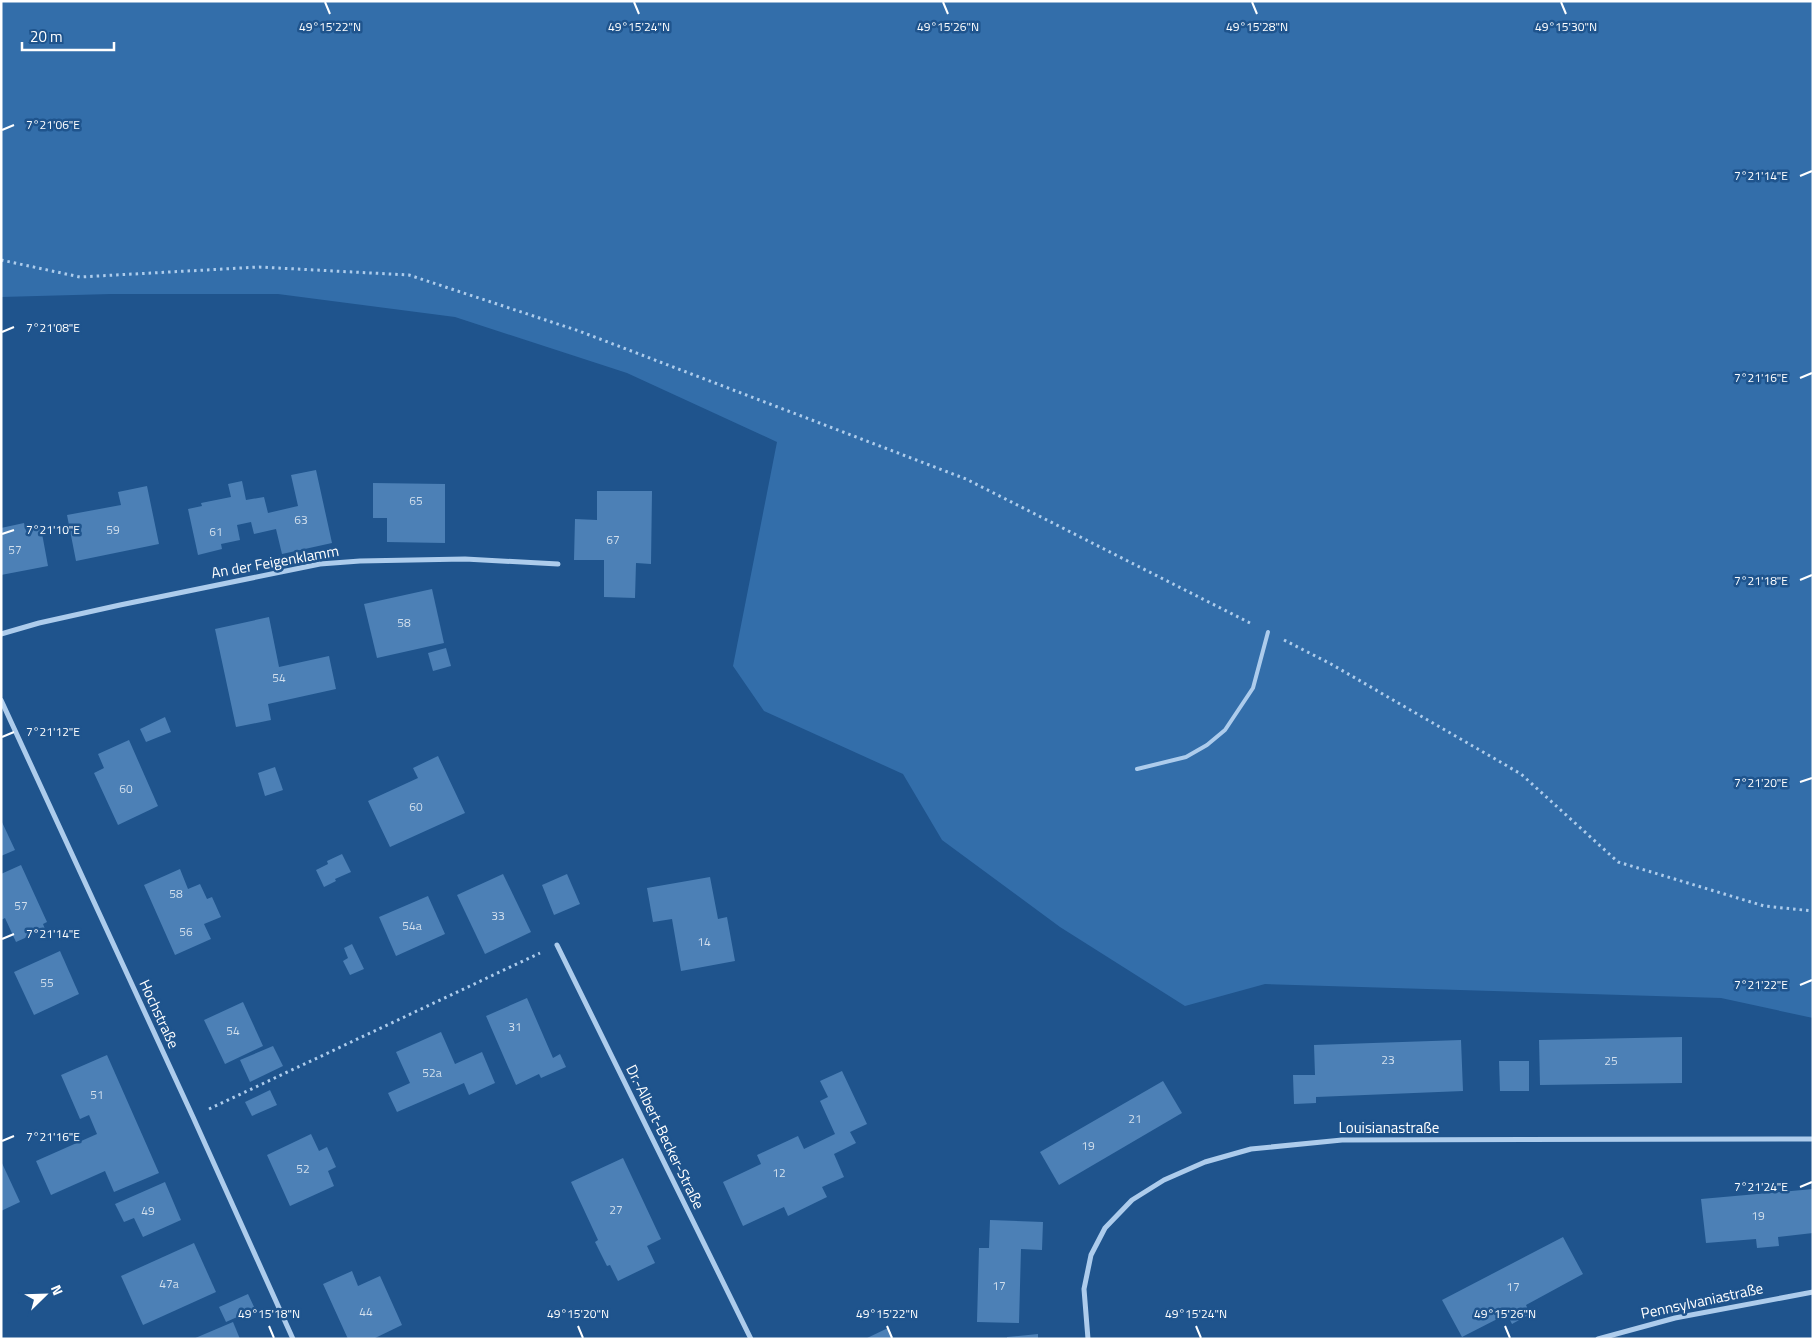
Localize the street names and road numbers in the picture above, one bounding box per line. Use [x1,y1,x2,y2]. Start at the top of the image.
street label: An der Feigenklamm [209,539,341,584]
street label: Hochstraße [133,976,185,1052]
street label: Dr.-Albert-Becker-Straße [620,1061,711,1213]
street label: Louisianastraße [1339,1116,1439,1139]
street label: Pennsylvaniastraße [1639,1276,1765,1325]

